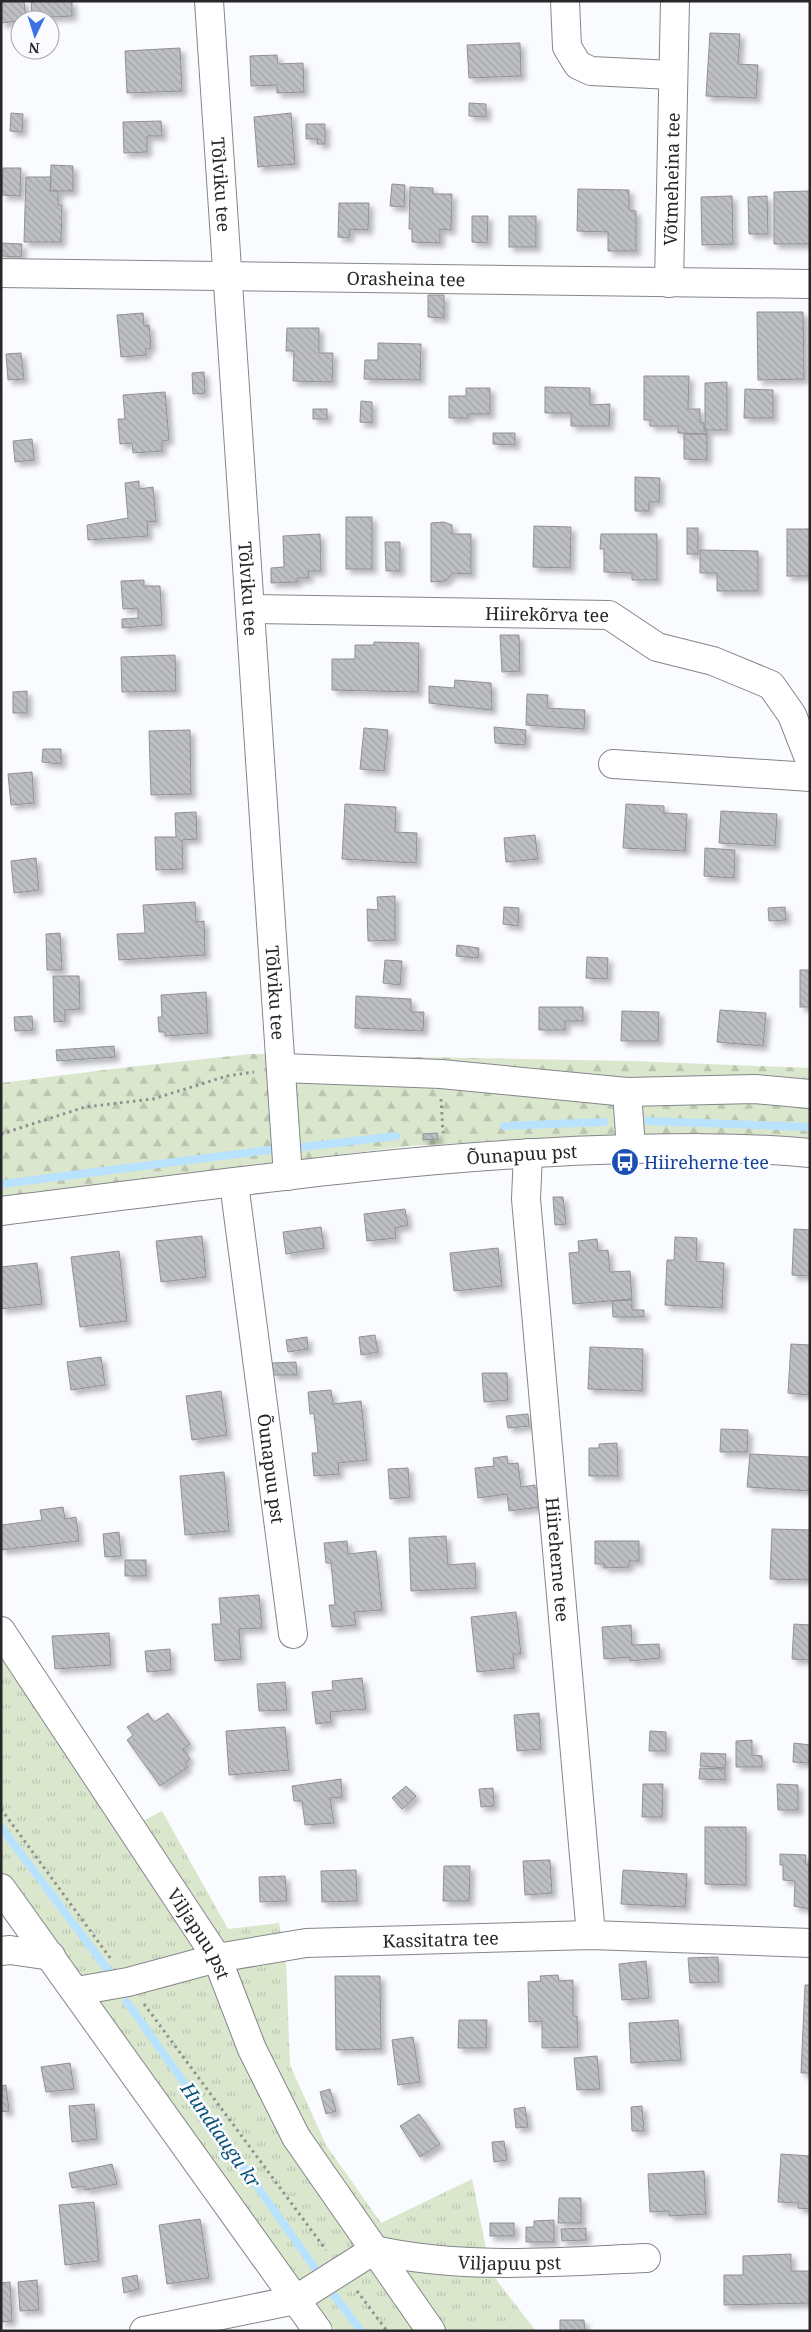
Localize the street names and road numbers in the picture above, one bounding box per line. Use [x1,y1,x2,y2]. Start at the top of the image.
street label: Võtmeheina tee [658,112,685,246]
street label: Tõlviku tee [206,137,236,233]
street label: Orasheina tee [346,266,465,291]
street label: Tõlviku tee [233,541,264,637]
street label: Hiirekõrva tee [485,601,609,627]
street label: Tõlviku tee [261,945,291,1041]
street label: Õunapuu pst [466,1139,578,1170]
street label: Õunapuu pst [252,1412,290,1525]
street label: Hiireherne tee [540,1496,575,1623]
street label: Viljapuu pst [162,1883,236,1983]
street label: Kassitatra tee [382,1926,499,1953]
street label: Viljapuu pst [457,2250,561,2275]

